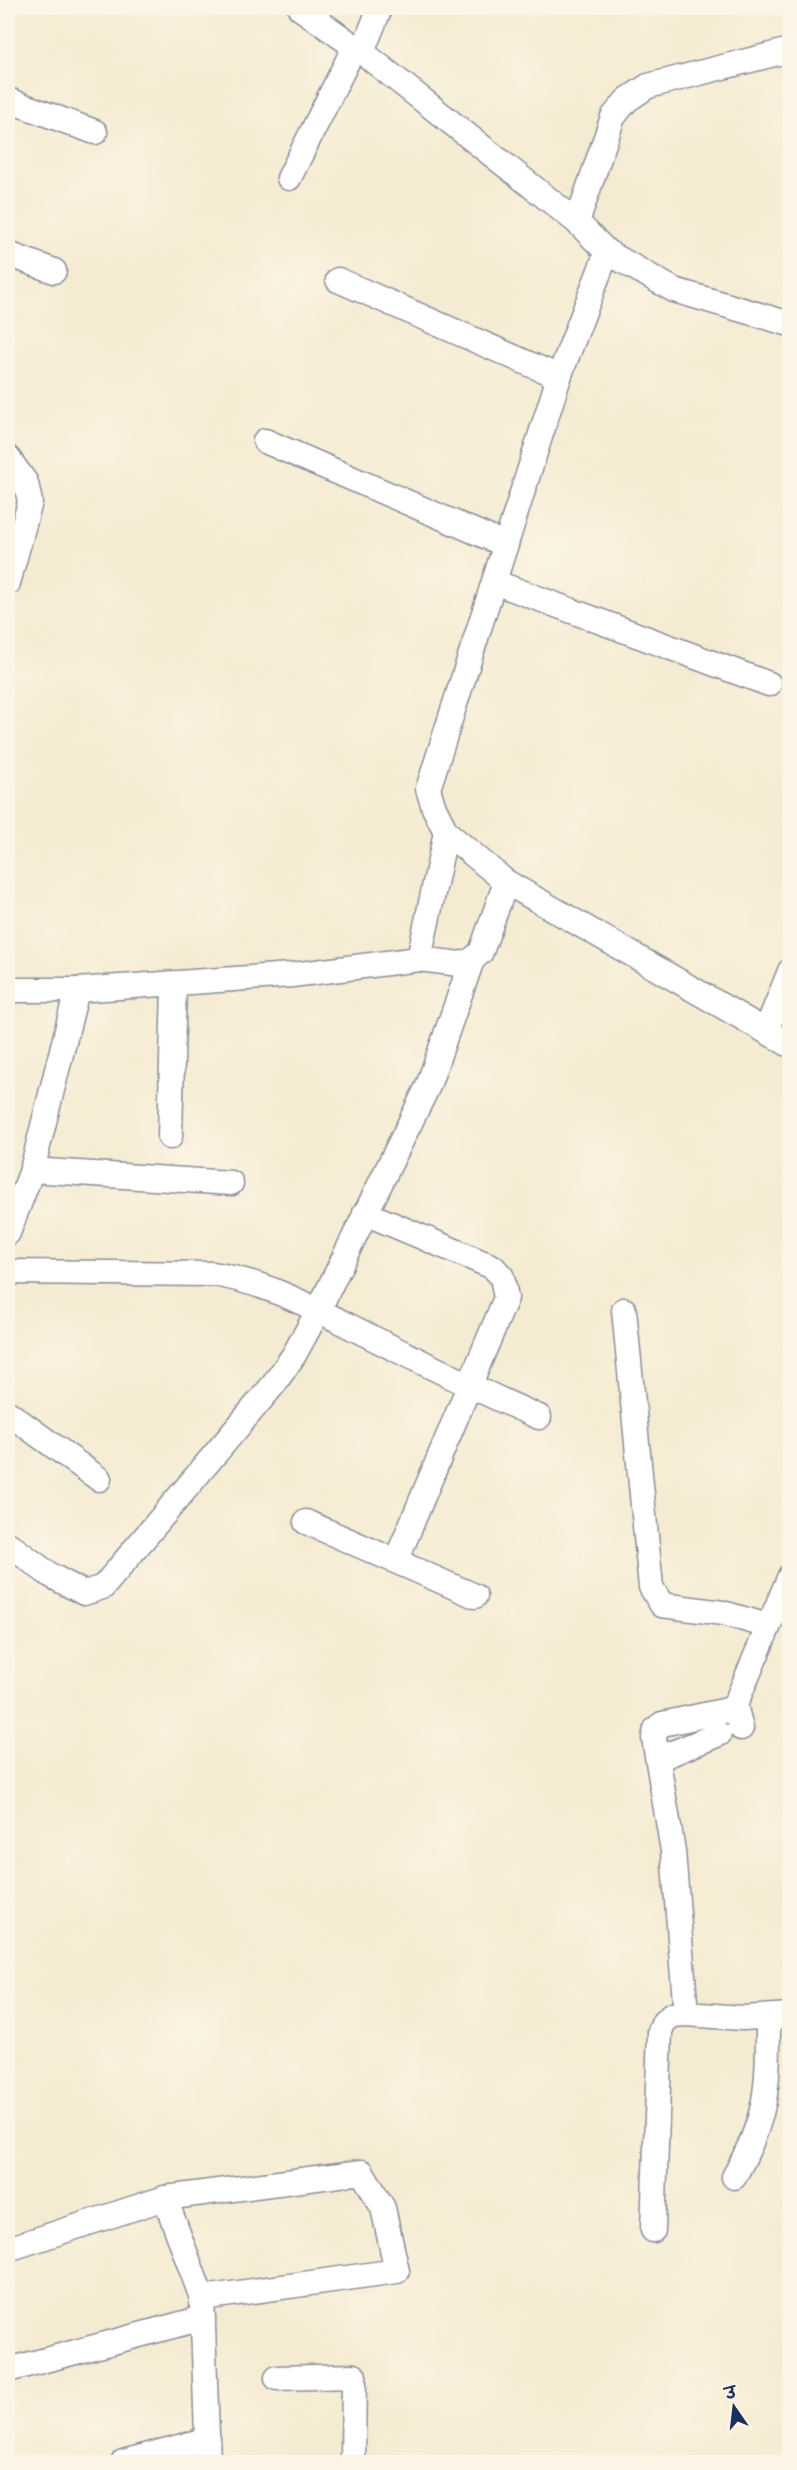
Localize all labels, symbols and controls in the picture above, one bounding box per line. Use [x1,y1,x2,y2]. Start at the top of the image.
north arrow [704,2377,764,2437]
text: उ [721,2381,740,2406]

